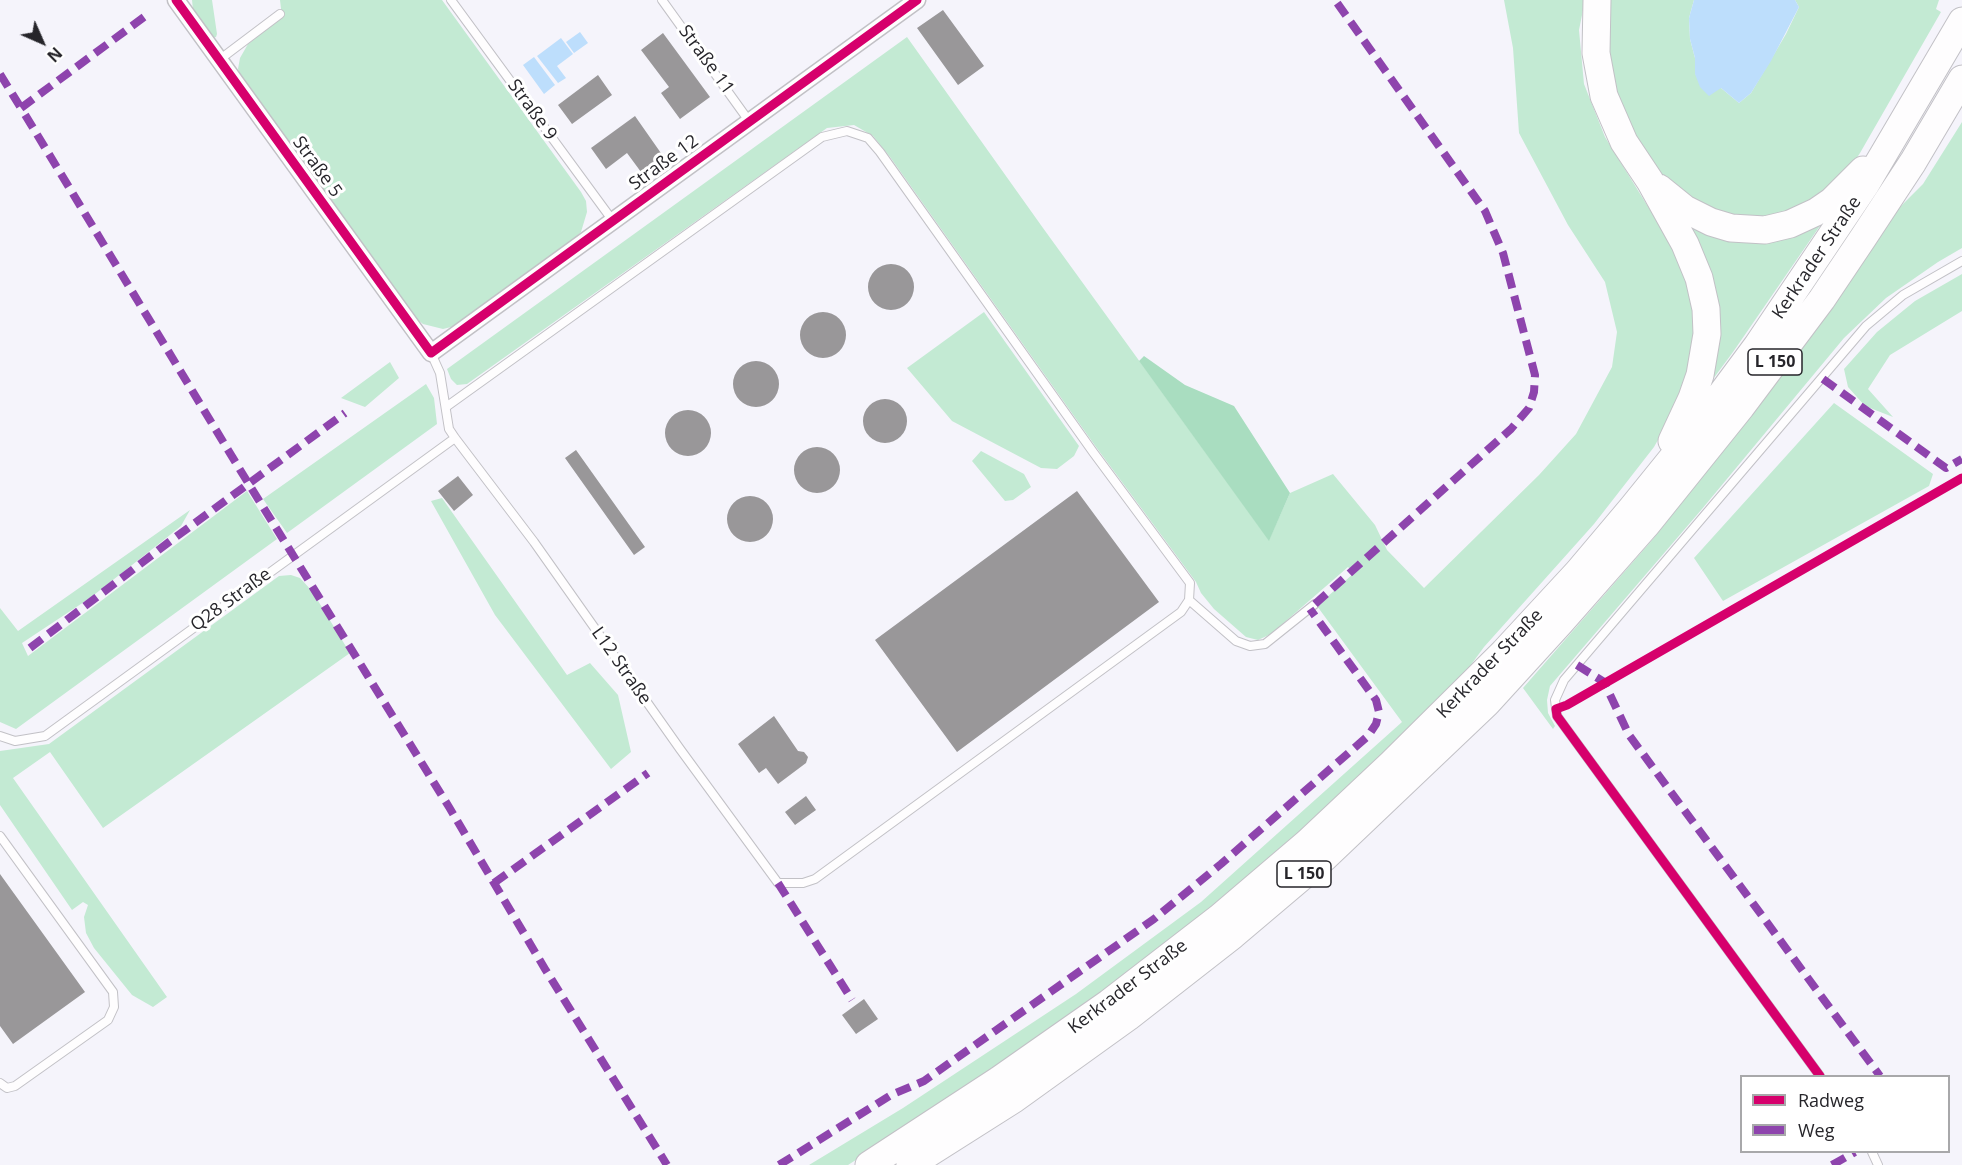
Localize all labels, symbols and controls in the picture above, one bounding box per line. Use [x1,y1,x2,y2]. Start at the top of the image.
north arrow [12,12,72,72]
street label: Straße 11 [674,21,738,99]
text: N [42,42,67,67]
street label: Straße 9 [503,75,561,145]
street label: Straße 12 [625,131,703,195]
street label: Straße 5 [288,132,346,202]
street label: Kerkrader Straße [1768,193,1866,323]
road number: L 150 [1748,349,1802,375]
street label: Q28 Straße [187,564,275,636]
street label: Kerkrader Straße [1432,605,1548,723]
street label: L12 Straße [586,623,656,709]
road number: L 150 [1277,861,1331,887]
street label: Kerkrader Straße [1064,935,1192,1039]
legend [1740,1075,1950,1153]
text: Radweg [1798,1088,1864,1112]
text: Weg [1798,1118,1835,1142]

